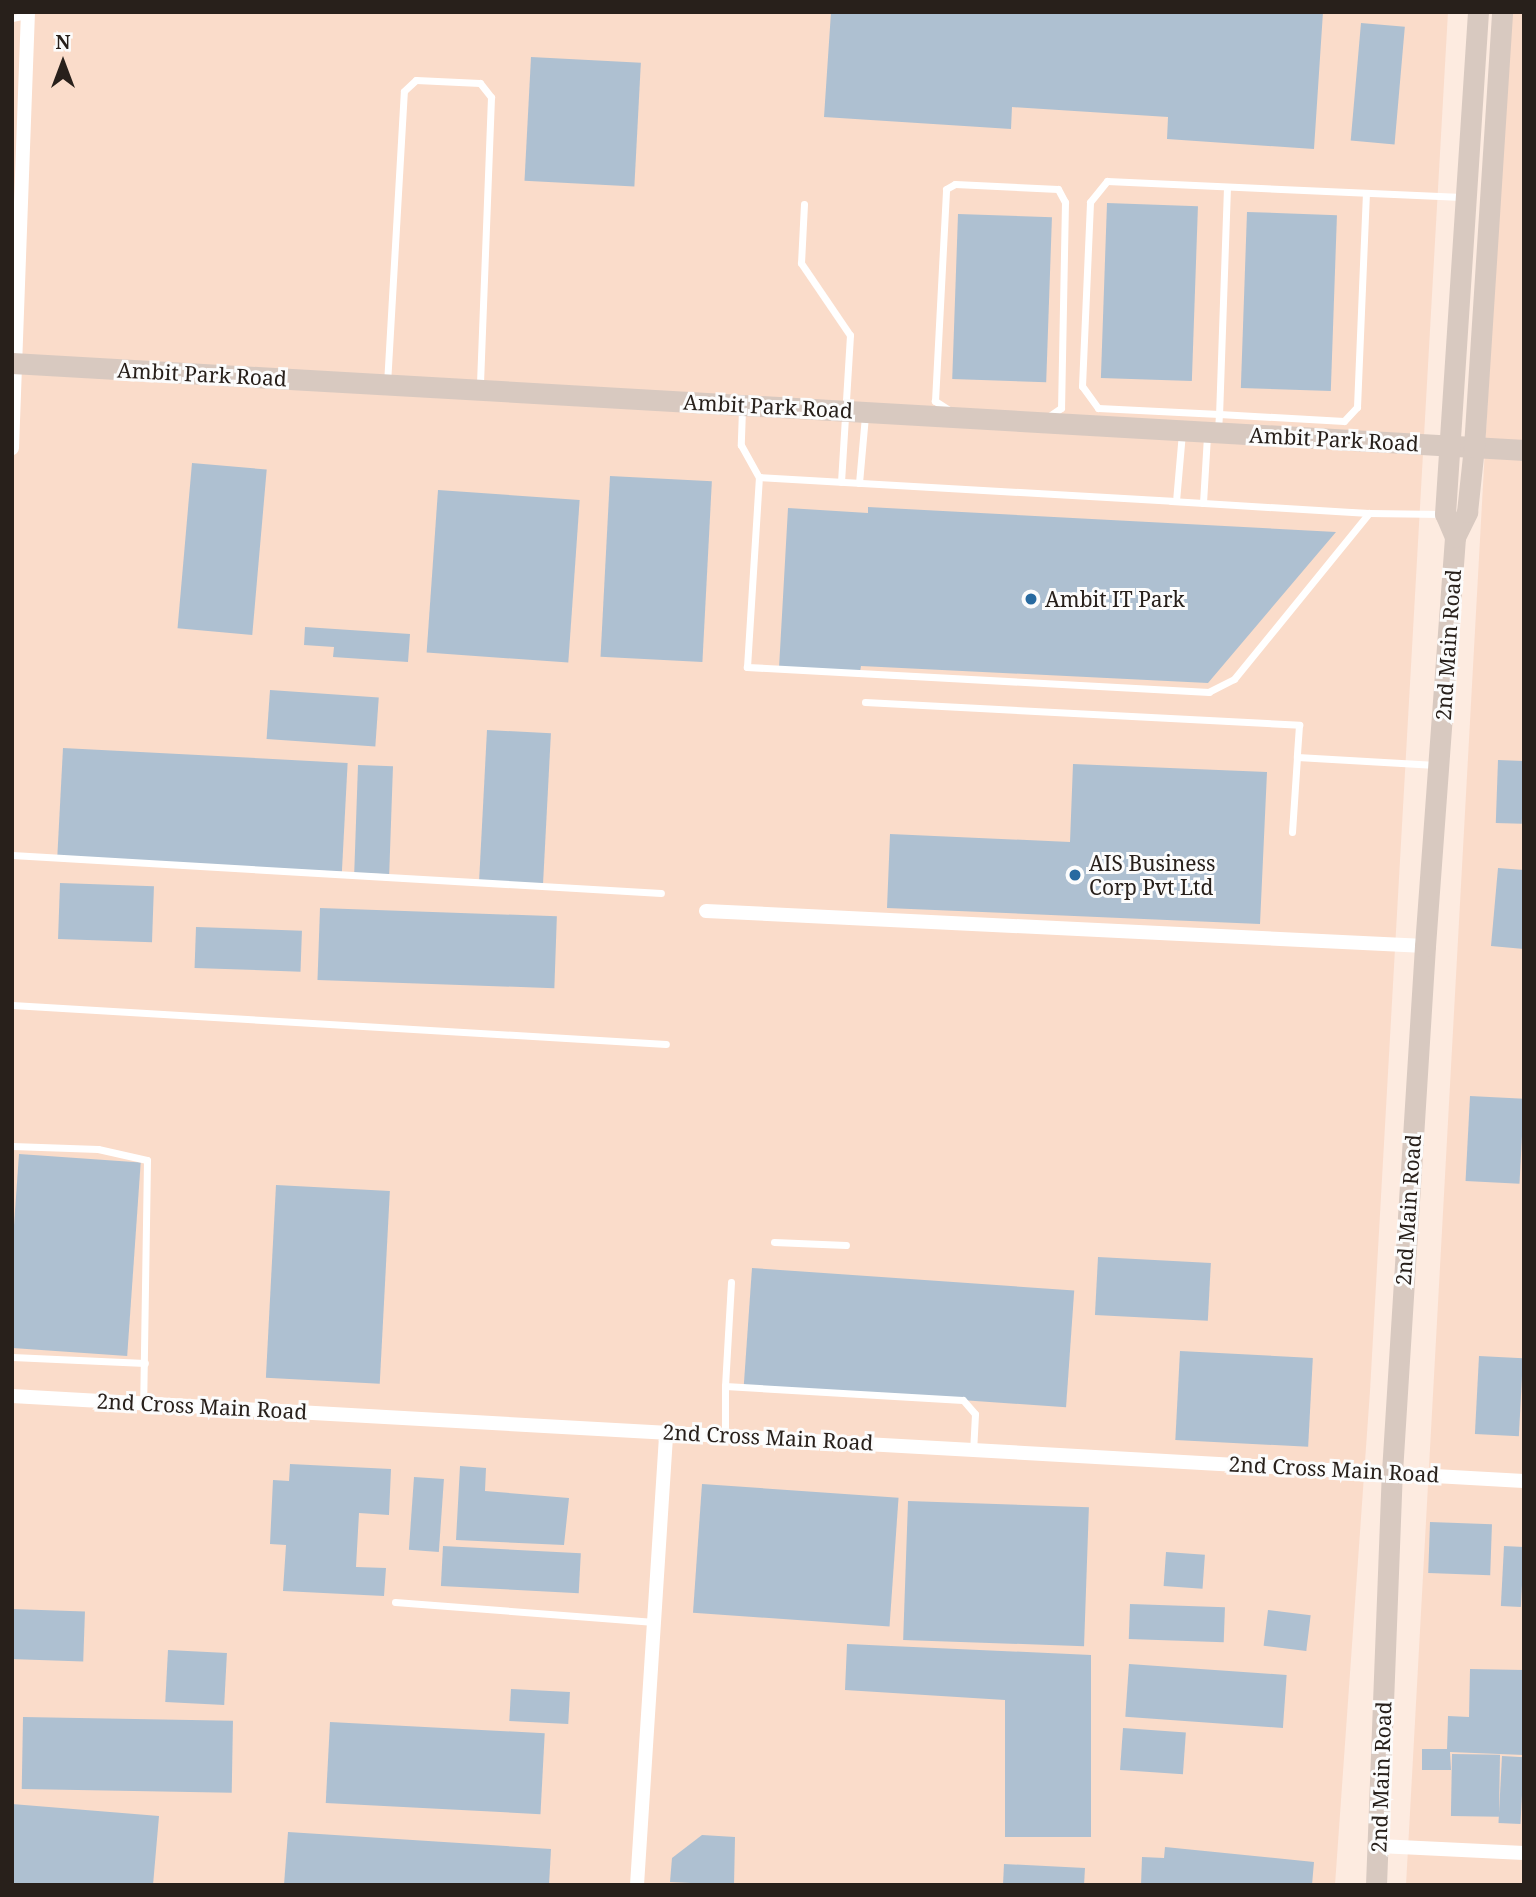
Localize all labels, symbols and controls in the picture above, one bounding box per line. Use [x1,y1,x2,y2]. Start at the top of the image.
north arrow [28,28,98,98]
text: N [56,29,70,55]
street label: Ambit Park Road [117,357,287,391]
street label: Ambit Park Road [683,389,853,423]
street label: Ambit Park Road [1249,422,1419,456]
street label: 2nd Main Road [1430,569,1466,721]
place label: Ambit IT Park [1045,586,1185,612]
marker: Ambit IT Park [1023,591,1039,607]
place label: AIS Business Corp Pvt Ltd [1089,850,1215,900]
marker: AIS Business Corp Pvt Ltd [1067,867,1083,883]
street label: 2nd Main Road [1390,1134,1426,1286]
street label: 2nd Cross Main Road [96,1388,308,1424]
street label: 2nd Cross Main Road [662,1419,874,1455]
street label: 2nd Cross Main Road [1228,1451,1440,1487]
street label: 2nd Main Road [1366,1701,1396,1853]

